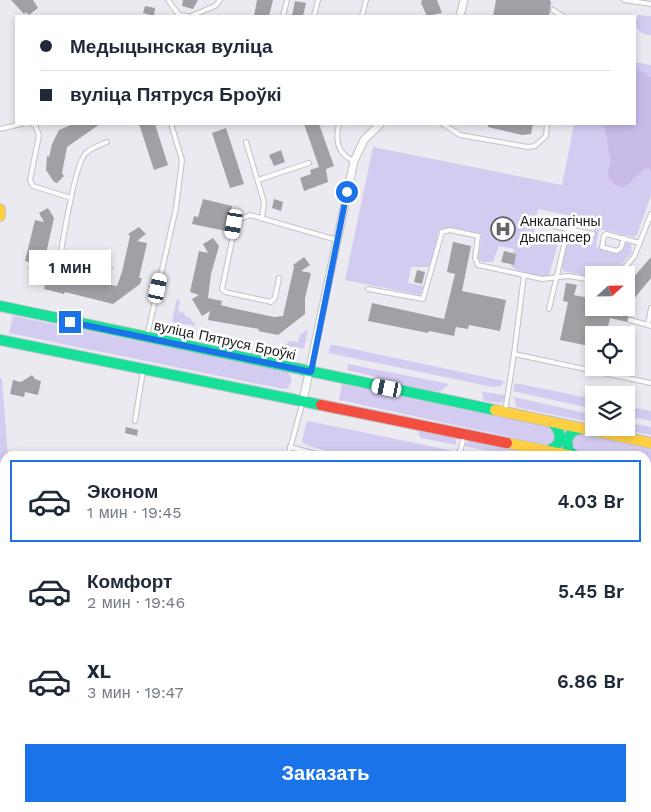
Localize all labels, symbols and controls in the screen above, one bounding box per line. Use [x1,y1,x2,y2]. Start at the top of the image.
text: Медыцынская вуліца [70,35,273,58]
text: вуліца Пятруся Броўкі [70,83,282,106]
route start [336,181,358,203]
car [224,208,243,240]
place label: Анкалагічны дыспансер [520,213,601,245]
hospital icon: Анкалагічны дыспансер [490,216,516,242]
callout: 1 мин [29,250,111,284]
text: 1 мин [49,258,91,277]
north arrow [585,266,635,316]
map controls [585,266,635,436]
car [147,272,168,304]
route end [59,311,81,333]
street label: вуліца Пятруся Броўкі [153,317,297,363]
button: locate [585,326,635,376]
car [370,378,403,398]
button: layers [585,386,635,436]
icon: car [27,479,72,524]
text: Эконом [87,480,158,503]
text: 4.03 Br [557,490,624,513]
text: 1 мин · 19:45 [87,503,182,522]
icon: car [27,569,72,614]
text: Комфорт [87,570,172,593]
text: 5.45 Br [558,580,624,603]
text: 2 мин · 19:46 [87,593,185,612]
icon: car [27,659,72,704]
text: XL [87,660,111,683]
text: 6.86 Br [557,670,624,693]
text: 3 мин · 19:47 [87,683,184,702]
button: Заказать [25,744,626,802]

